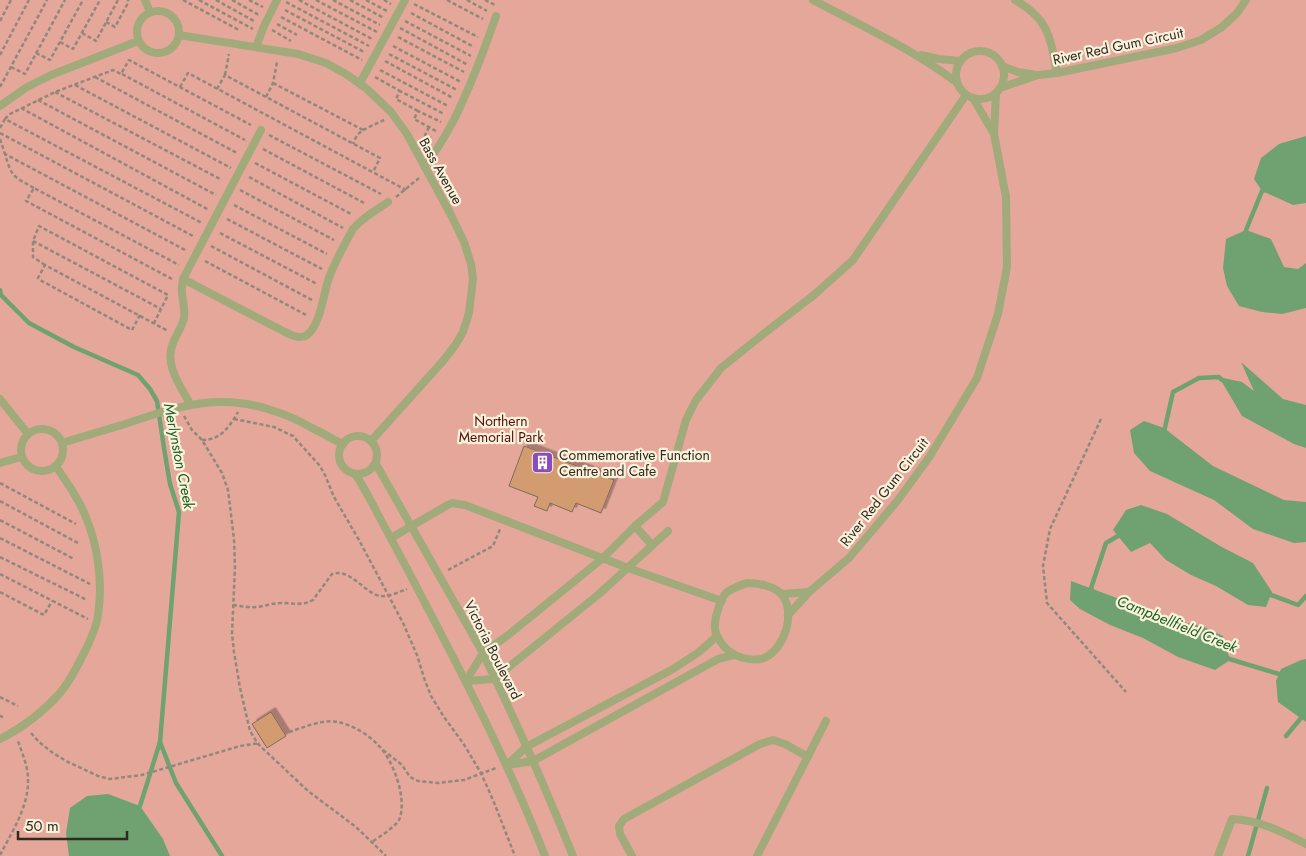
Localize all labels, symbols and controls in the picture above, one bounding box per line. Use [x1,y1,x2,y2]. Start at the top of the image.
street label: River Red Gum Circuit [1051,22,1186,70]
street label: Bass Avenue [414,134,468,208]
water label: Merlynston Creek [158,401,200,511]
park label: Northern Memorial Park [459,411,544,447]
street label: River Red Gum Circuit [835,433,933,551]
place label: Commemorative Function Centre and Cafe [559,445,710,481]
building icon: Commemorative Function Centre and Cafe [531,451,555,475]
water label: Campbellfield Creek [1113,590,1241,658]
street label: Victoria Boulevard [459,597,527,703]
scale bar [18,808,126,840]
text: 50 m [25,815,59,837]

